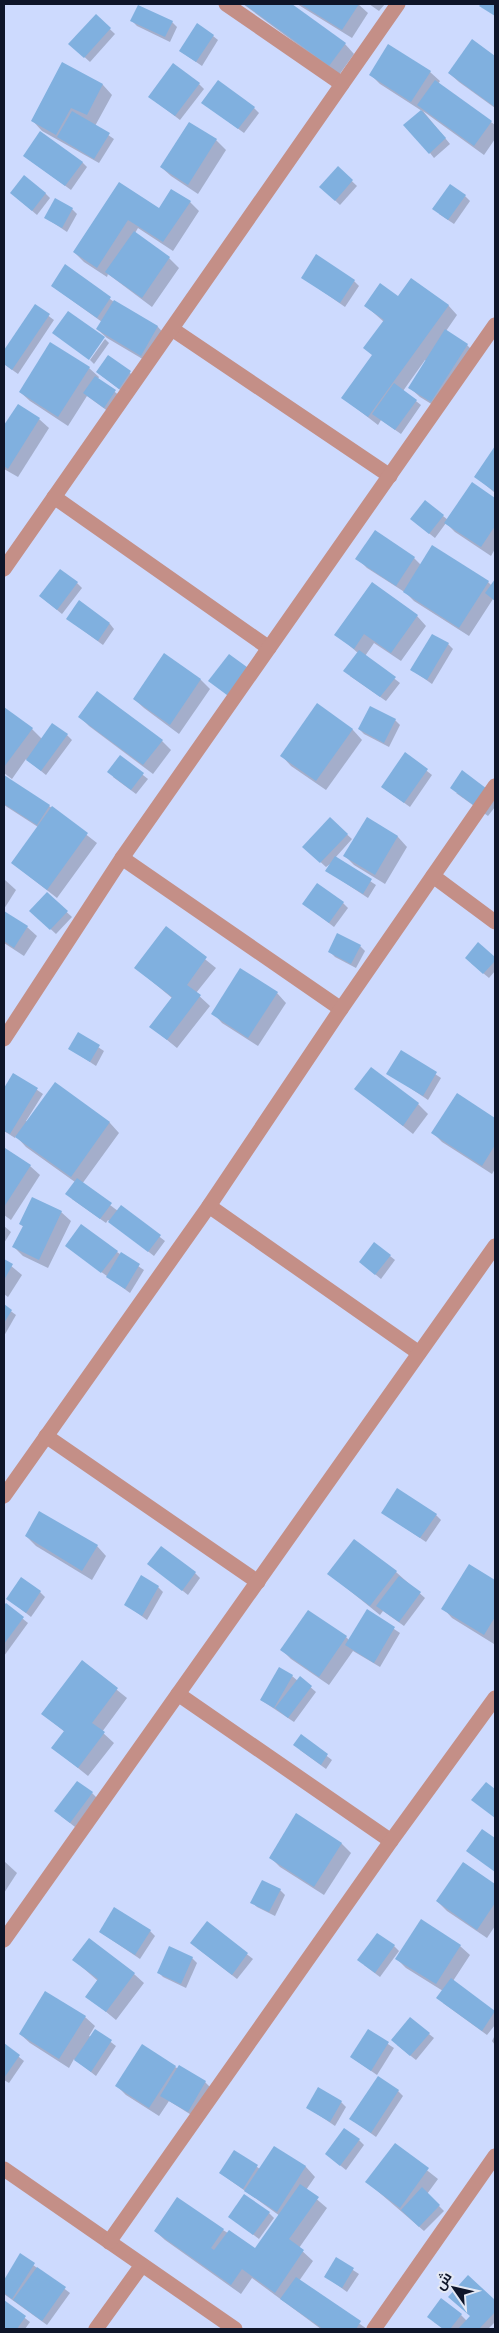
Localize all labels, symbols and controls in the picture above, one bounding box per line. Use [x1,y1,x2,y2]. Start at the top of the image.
north arrow [429,2263,479,2313]
text: ش [432,2269,456,2293]

